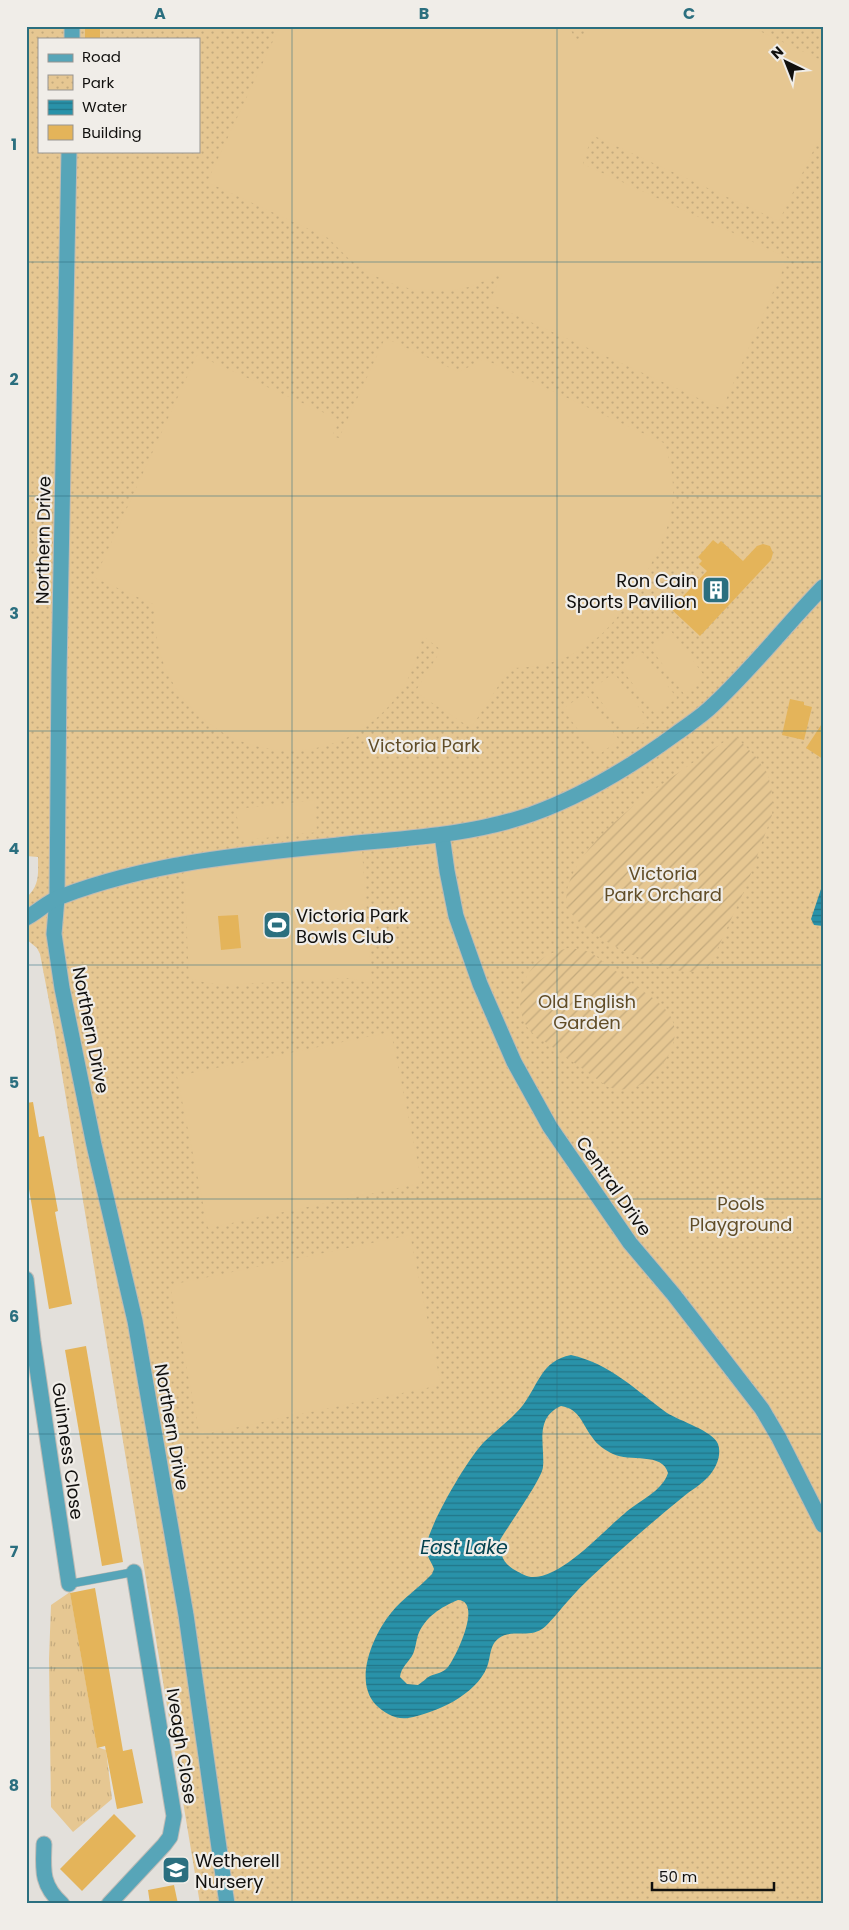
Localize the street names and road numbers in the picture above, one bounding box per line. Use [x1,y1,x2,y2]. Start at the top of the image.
street label: Northern Drive [29,476,57,604]
street label: Northern Drive [66,965,116,1095]
street label: Central Drive [570,1131,658,1241]
street label: Northern Drive [149,1362,195,1492]
street label: Guinness Close [46,1381,90,1521]
street label: Iveagh Close [161,1686,203,1806]

